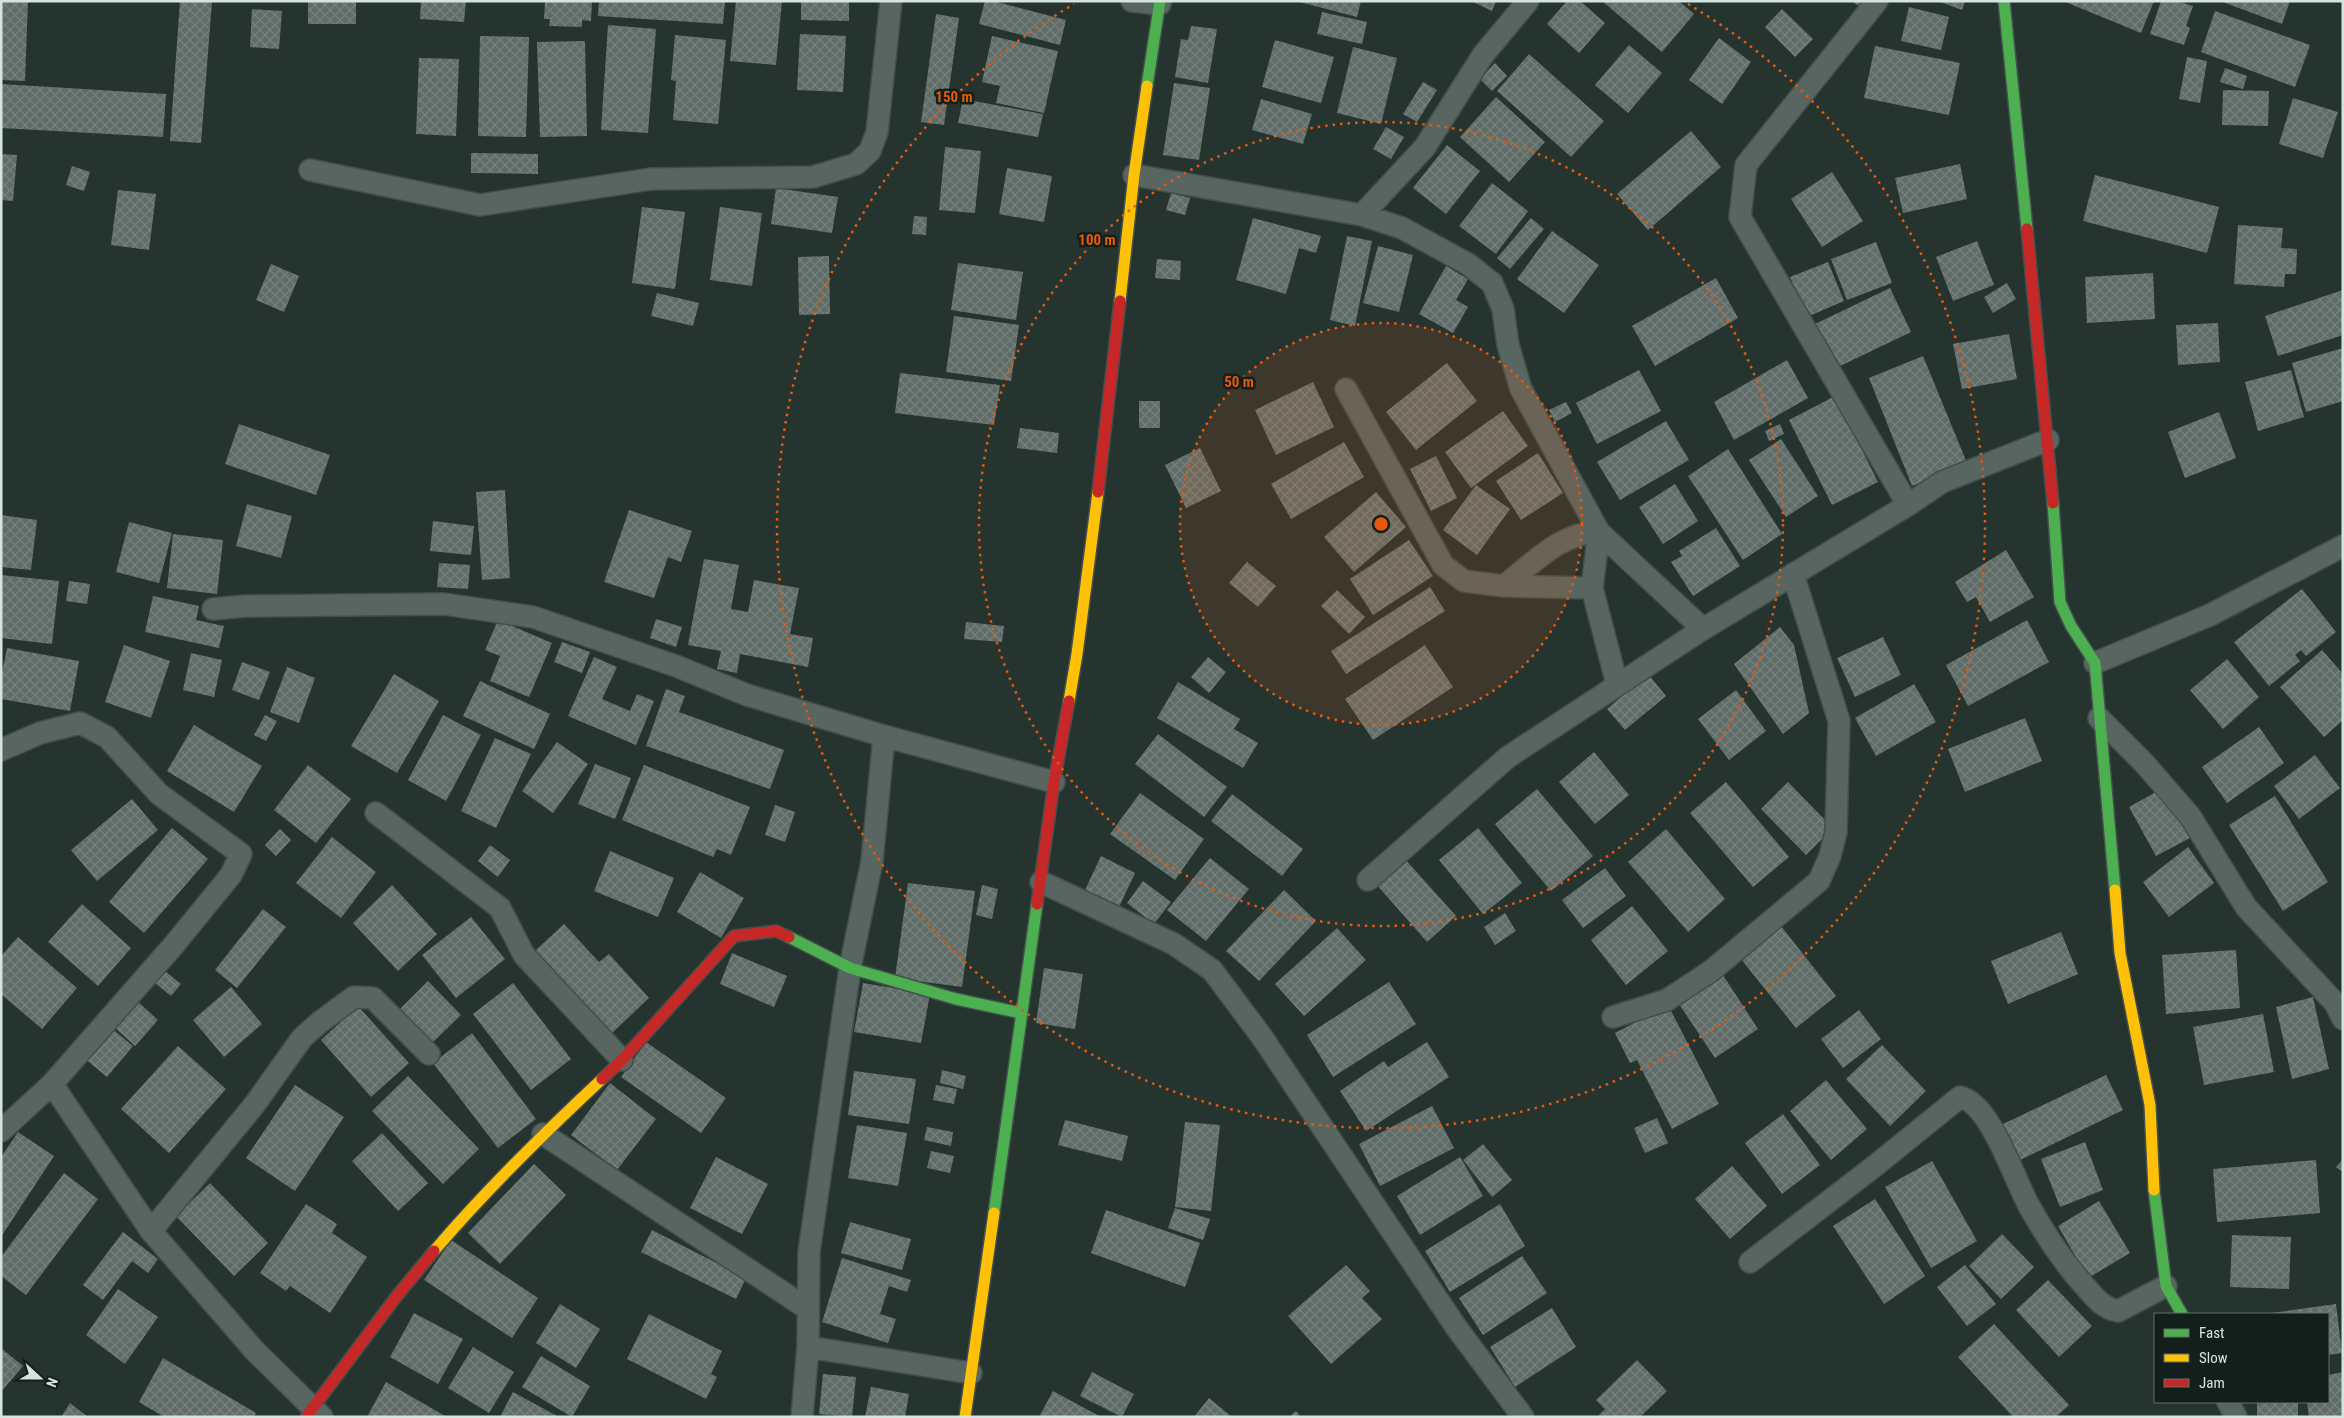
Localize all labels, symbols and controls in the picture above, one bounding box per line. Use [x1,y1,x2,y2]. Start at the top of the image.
text: 150 m [935,88,973,106]
text: 100 m [1078,231,1116,249]
text: 50 m [1224,373,1254,391]
centre of rings [1372,515,1390,533]
legend [2154,1313,2329,1403]
text: Fast [2199,1324,2224,1342]
text: Slow [2199,1349,2228,1367]
north arrow [15,1353,65,1403]
text: Jam [2199,1374,2225,1392]
text: N [43,1376,61,1390]

